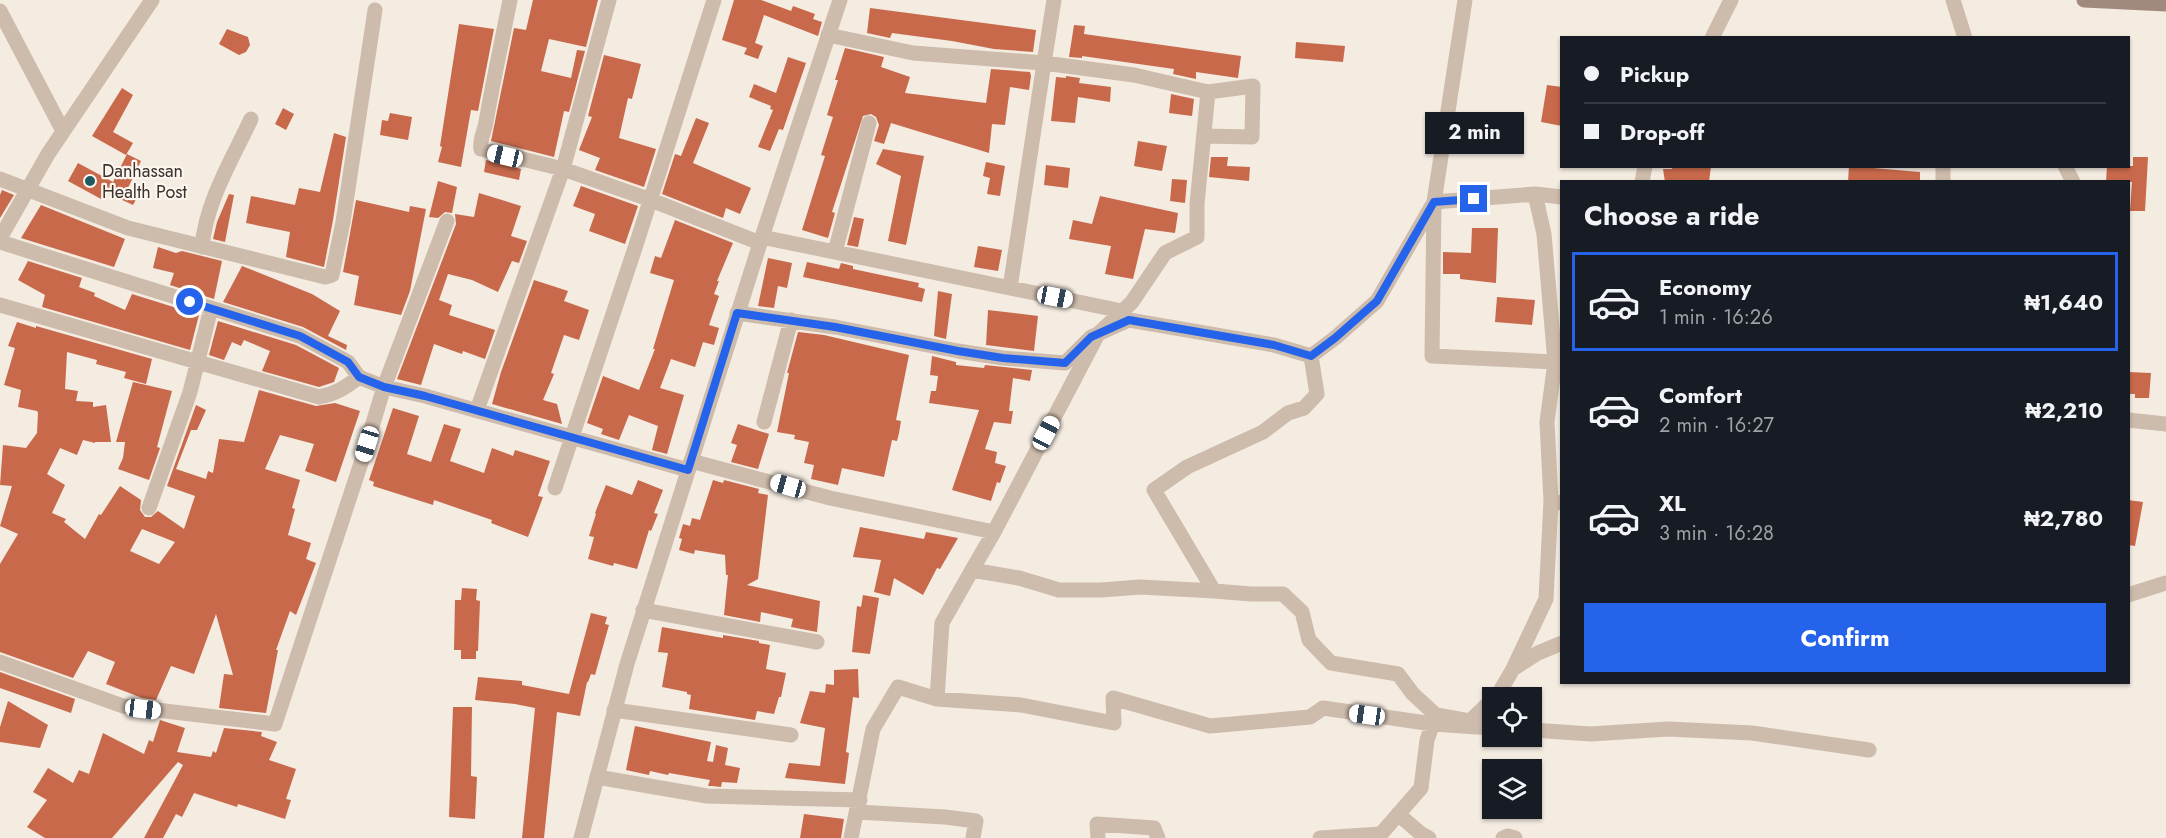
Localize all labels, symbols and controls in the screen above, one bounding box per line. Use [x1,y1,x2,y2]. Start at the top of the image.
text: Pickup [1620,58,1689,90]
callout: 2 min [1424,112,1524,154]
text: Drop-off [1620,116,1704,148]
text: 2 min [1448,118,1501,147]
car [485,143,525,169]
place label: Danhassan Health Post [102,158,188,205]
marker: Danhassan Health Post [83,174,97,188]
route end [1460,185,1487,212]
text: Choose a ride [1584,196,1759,235]
text: Economy [1659,271,1751,303]
icon: car [1587,275,1641,329]
car [1036,285,1074,309]
text: ₦1,640 [2024,286,2103,318]
route start [176,288,203,315]
text: 1 min · 16:26 [1659,303,1773,332]
text: Comfort [1659,379,1742,411]
icon: car [1587,383,1641,437]
text: ₦2,210 [2025,394,2103,426]
text: 2 min · 16:27 [1659,411,1774,440]
car [1030,413,1062,453]
car [353,424,381,464]
car [768,472,808,500]
text: XL [1659,487,1686,519]
icon: car [1587,491,1641,545]
text: ₦2,780 [2024,502,2103,534]
text: 3 min · 16:28 [1659,519,1774,548]
button: Confirm [1584,603,2106,672]
map controls [1482,687,1542,819]
button: locate [1482,687,1542,747]
car [124,698,162,720]
car [1348,704,1386,726]
button: layers [1482,759,1542,819]

